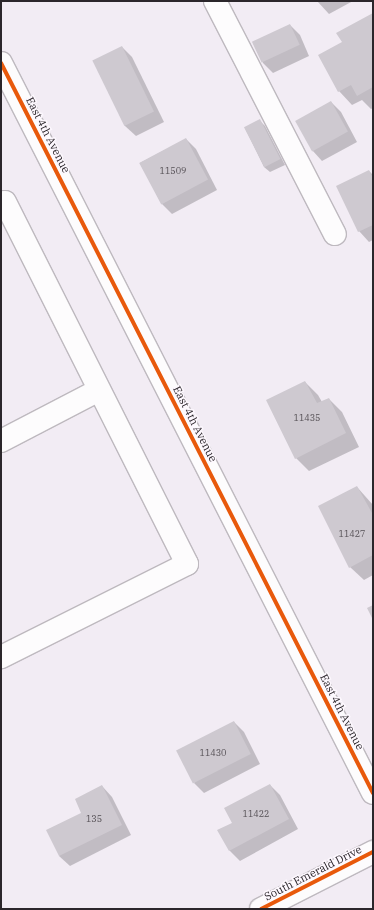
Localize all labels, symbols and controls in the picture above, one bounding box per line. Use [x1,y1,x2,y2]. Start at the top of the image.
street label: East 4th Avenue [23,95,73,175]
house number: 11509 [160,166,186,176]
street label: East 4th Avenue [170,384,220,464]
house number: 11435 [294,413,320,423]
house number: 11427 [339,529,365,539]
street label: East 4th Avenue [317,672,367,752]
house number: 11430 [200,748,226,758]
house number: 11422 [243,809,269,819]
house number: 135 [86,814,102,824]
street label: South Emerald Drive [262,843,364,903]

